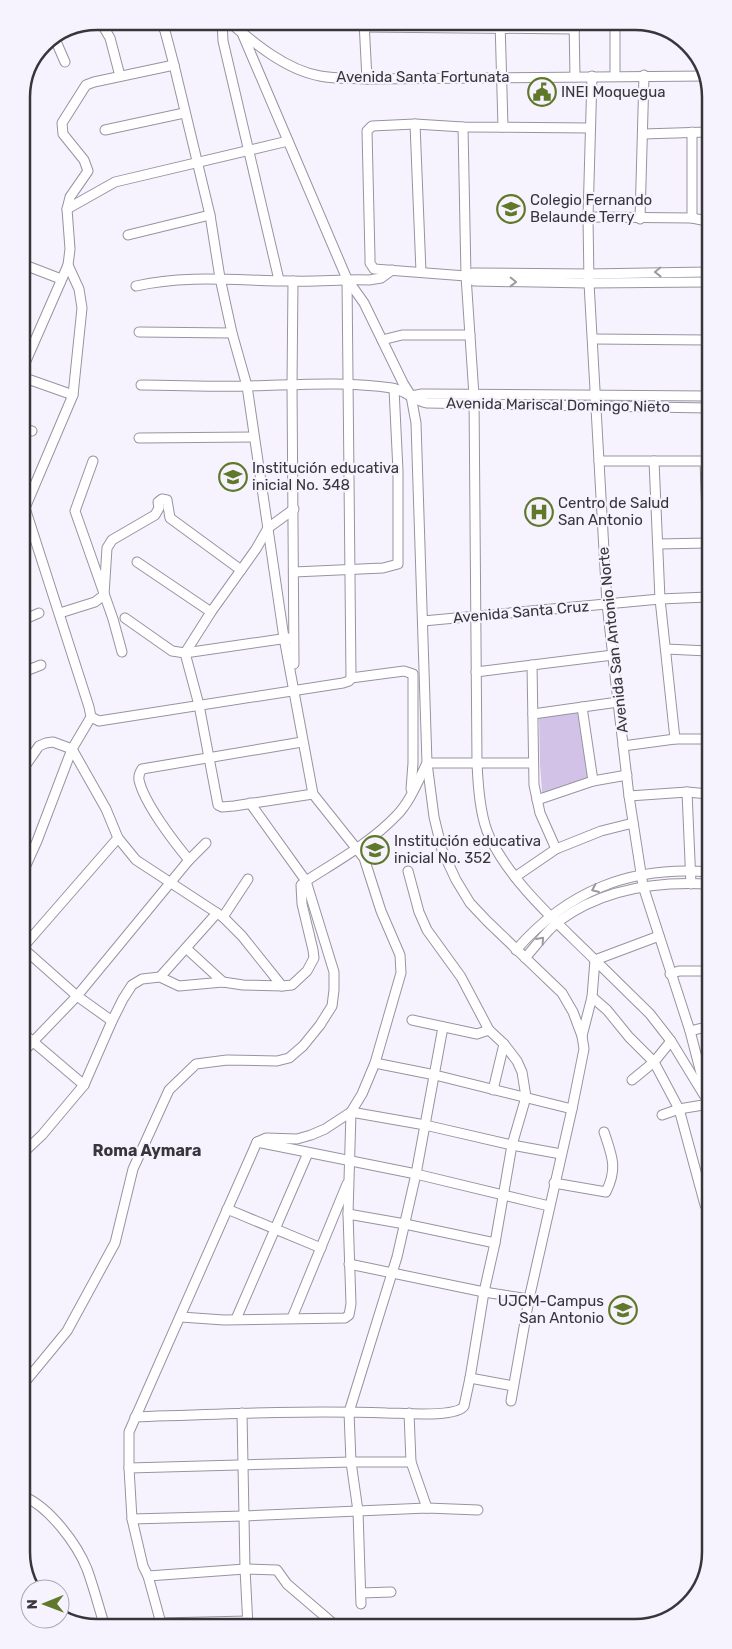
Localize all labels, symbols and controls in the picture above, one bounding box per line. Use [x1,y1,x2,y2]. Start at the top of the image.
street label: Avenida Santa Fortunata [336,68,510,86]
public building icon: INEI Moquegua [527,77,557,107]
place label: INEI Moquegua [561,83,666,101]
place label: Colegio Fernando Belaunde Terry [530,191,652,226]
school or university icon: Colegio Fernando Belaunde Terry [496,194,526,224]
one-way arrow [654,267,662,278]
one-way arrow [509,276,517,287]
street label: Avenida Mariscal Domingo Nieto [446,394,670,416]
place label: Institución educativa inicial No. 348 [252,459,399,494]
school or university icon: Institución educativa inicial No. 348 [218,462,248,492]
place label: Centro de Salud San Antonio [558,494,669,529]
hospital icon: Centro de Salud San Antonio [524,497,554,527]
street label: Avenida San Antonio Norte [594,546,632,734]
street label: Avenida Santa Cruz [452,597,590,627]
place label: Institución educativa inicial No. 352 [394,832,541,867]
school or university icon: Institución educativa inicial No. 352 [360,835,390,865]
one-way arrow [591,883,600,894]
one-way arrow [535,937,544,946]
district label: Roma Aymara [93,1141,201,1160]
place label: UJCM-Campus San Antonio [498,1292,604,1327]
school or university icon: UJCM-Campus San Antonio [608,1295,638,1325]
north arrow [20,1579,70,1629]
text: N [24,1599,41,1609]

